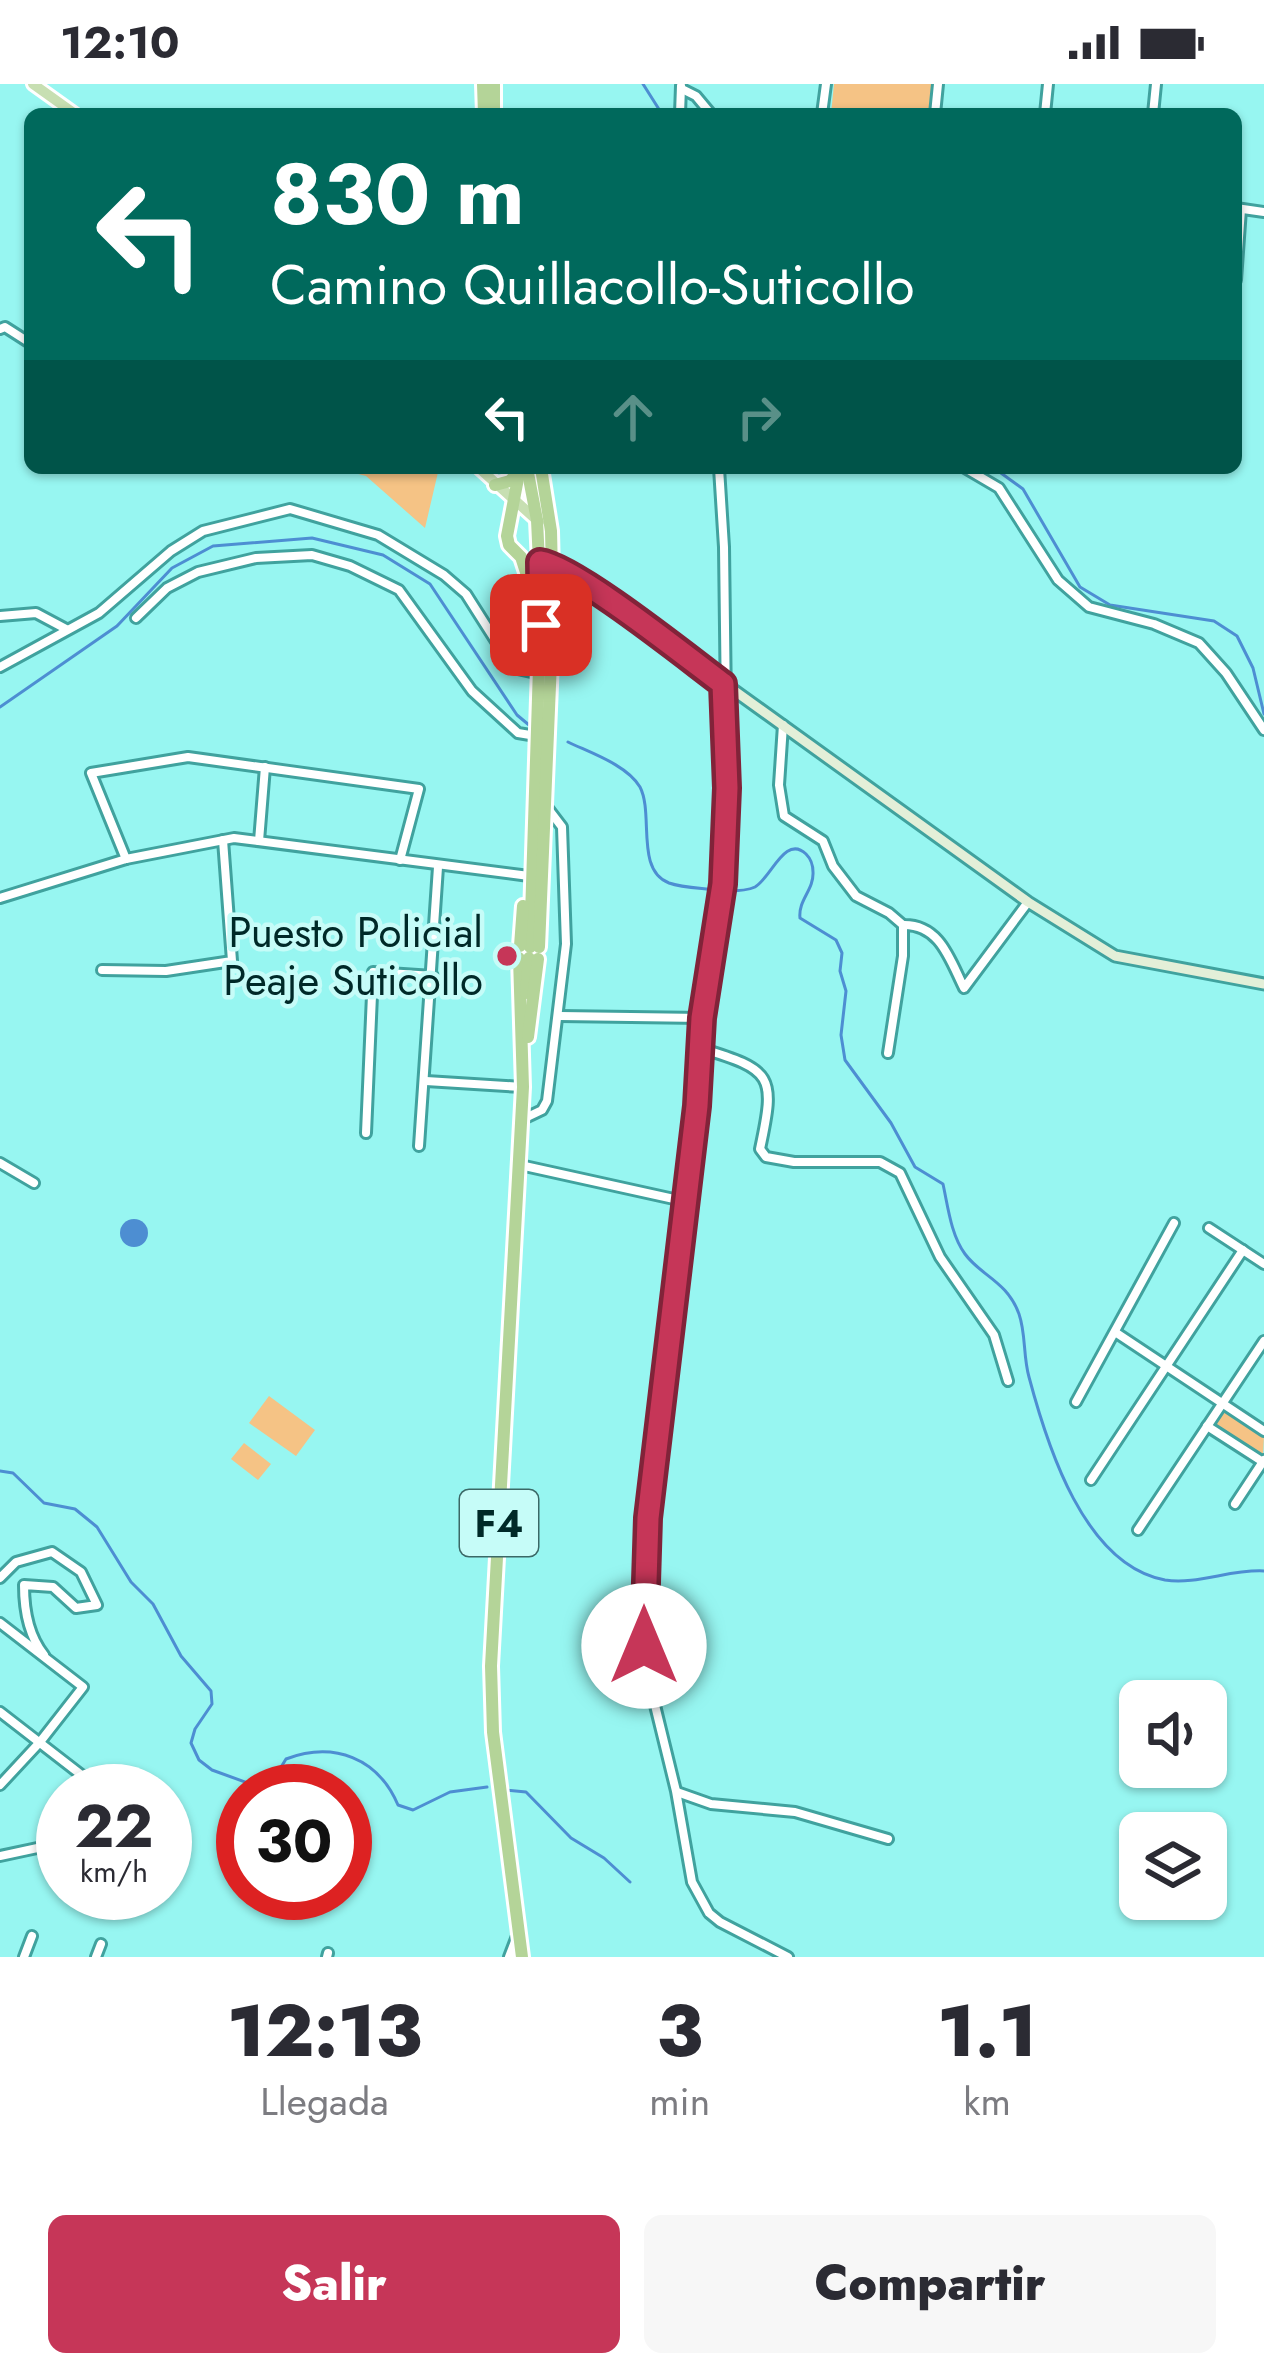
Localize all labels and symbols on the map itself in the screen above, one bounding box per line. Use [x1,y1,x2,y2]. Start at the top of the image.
pin [490,574,592,676]
place label: Puesto Policial Peaje Suticollo [223,902,483,1011]
marker: Puesto Policial Peaje Suticollo [494,943,520,969]
road number: F4 [460,1490,538,1556]
position arrow [581,1583,707,1709]
speed limit sign: 30 [216,1764,372,1920]

